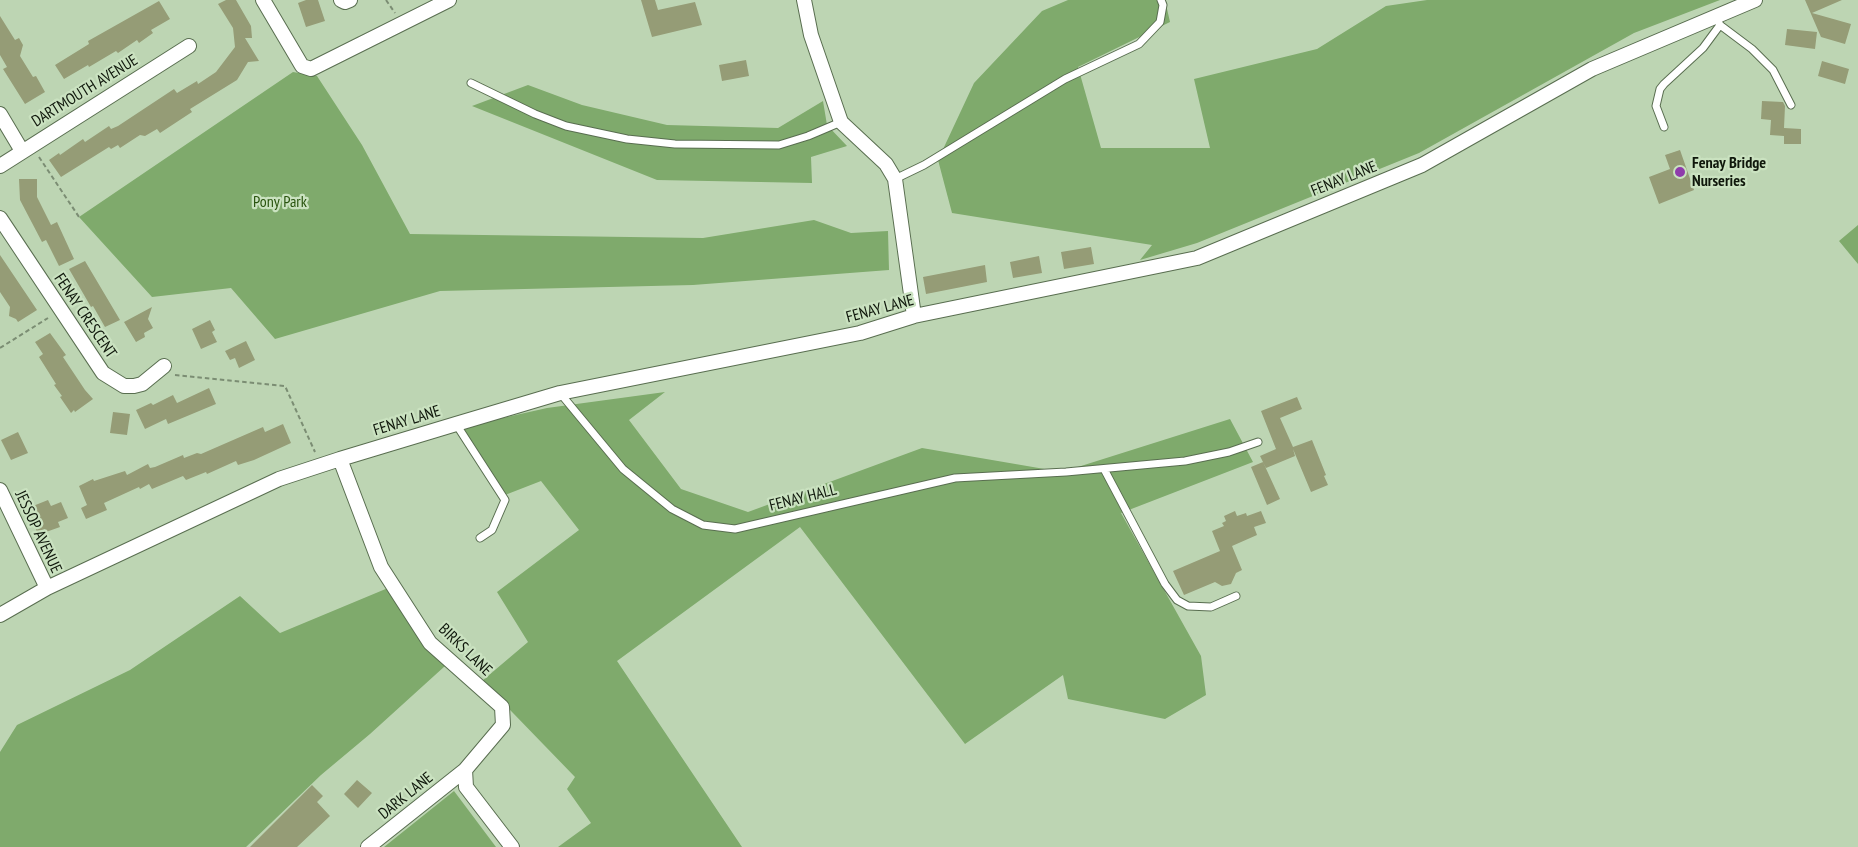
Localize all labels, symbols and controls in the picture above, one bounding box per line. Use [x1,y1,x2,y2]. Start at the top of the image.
street label: DARTMOUTH AVENUE [29,51,141,131]
place label: Fenay Bridge Nurseries [1692,153,1766,191]
street label: FENAY LANE [1308,157,1380,201]
marker: Fenay Bridge Nurseries [1673,165,1687,179]
park label: Pony Park [253,192,307,212]
street label: FENAY CRESCENT [50,270,120,362]
street label: FENAY LANE [844,291,916,327]
street label: FENAY LANE [371,402,443,440]
street label: FENAY HALL [767,480,839,516]
street label: JESSOP AVENUE [11,488,65,576]
street label: BIRKS LANE [434,620,496,680]
street label: DARK LANE [375,768,437,824]

